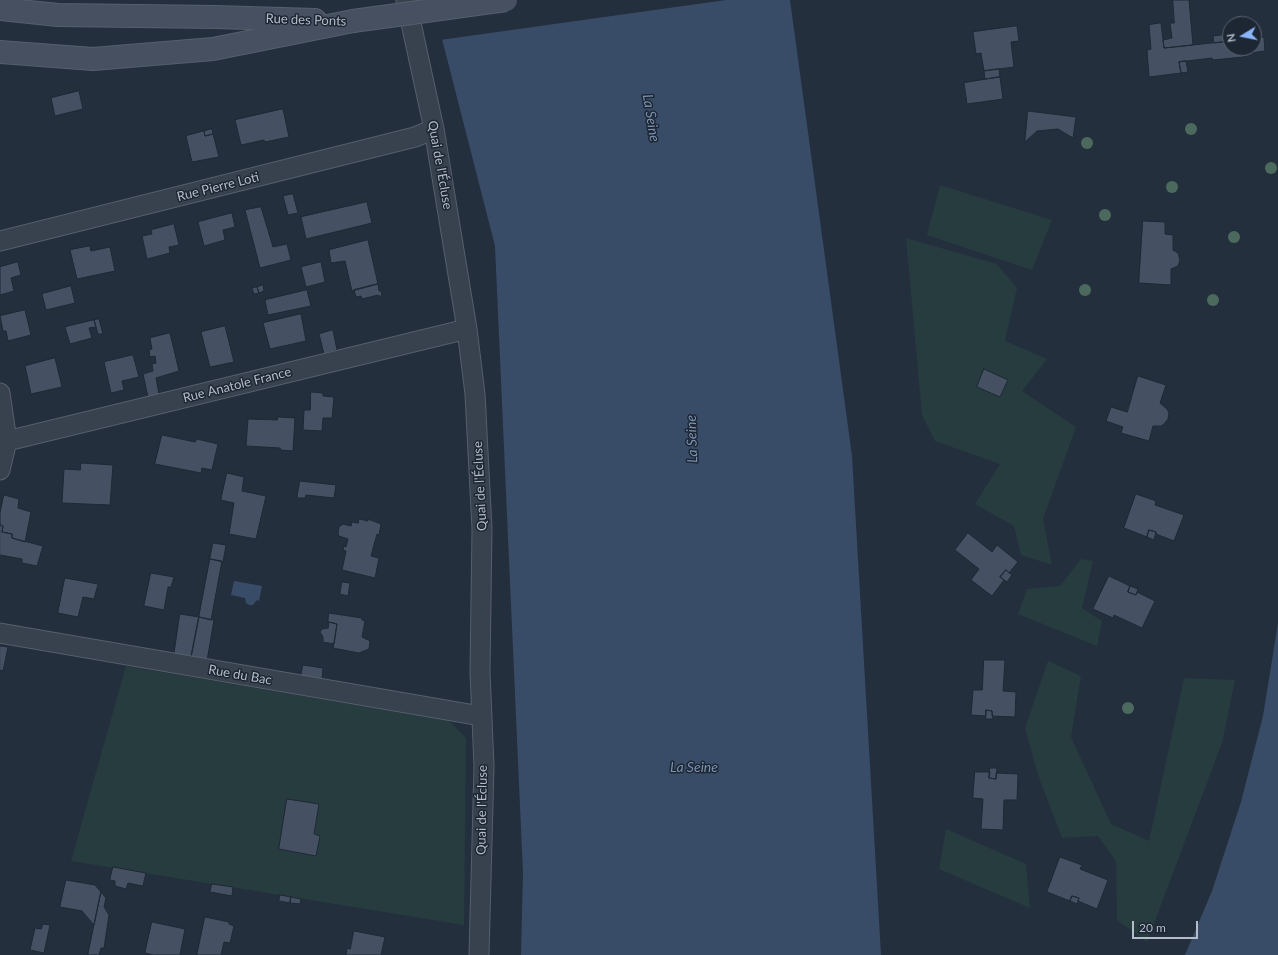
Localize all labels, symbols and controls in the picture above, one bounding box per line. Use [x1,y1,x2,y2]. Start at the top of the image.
street label: Rue des Ponts [265,11,347,29]
north arrow [1222,16,1262,56]
text: N [1224,33,1238,43]
water label: La Seine [639,93,663,143]
street label: Quai de l'Écluse [425,119,455,211]
street label: Rue Pierre Loti [175,169,261,205]
street label: Rue Anatole France [181,364,293,406]
water label: La Seine [683,415,701,463]
street label: Quai de l'Écluse [470,441,490,531]
street label: Rue du Bac [207,662,273,688]
water label: La Seine [670,759,718,775]
street label: Quai de l'Écluse [473,765,491,855]
scale bar [1134,913,1200,939]
text: 20 m [1139,920,1166,935]

